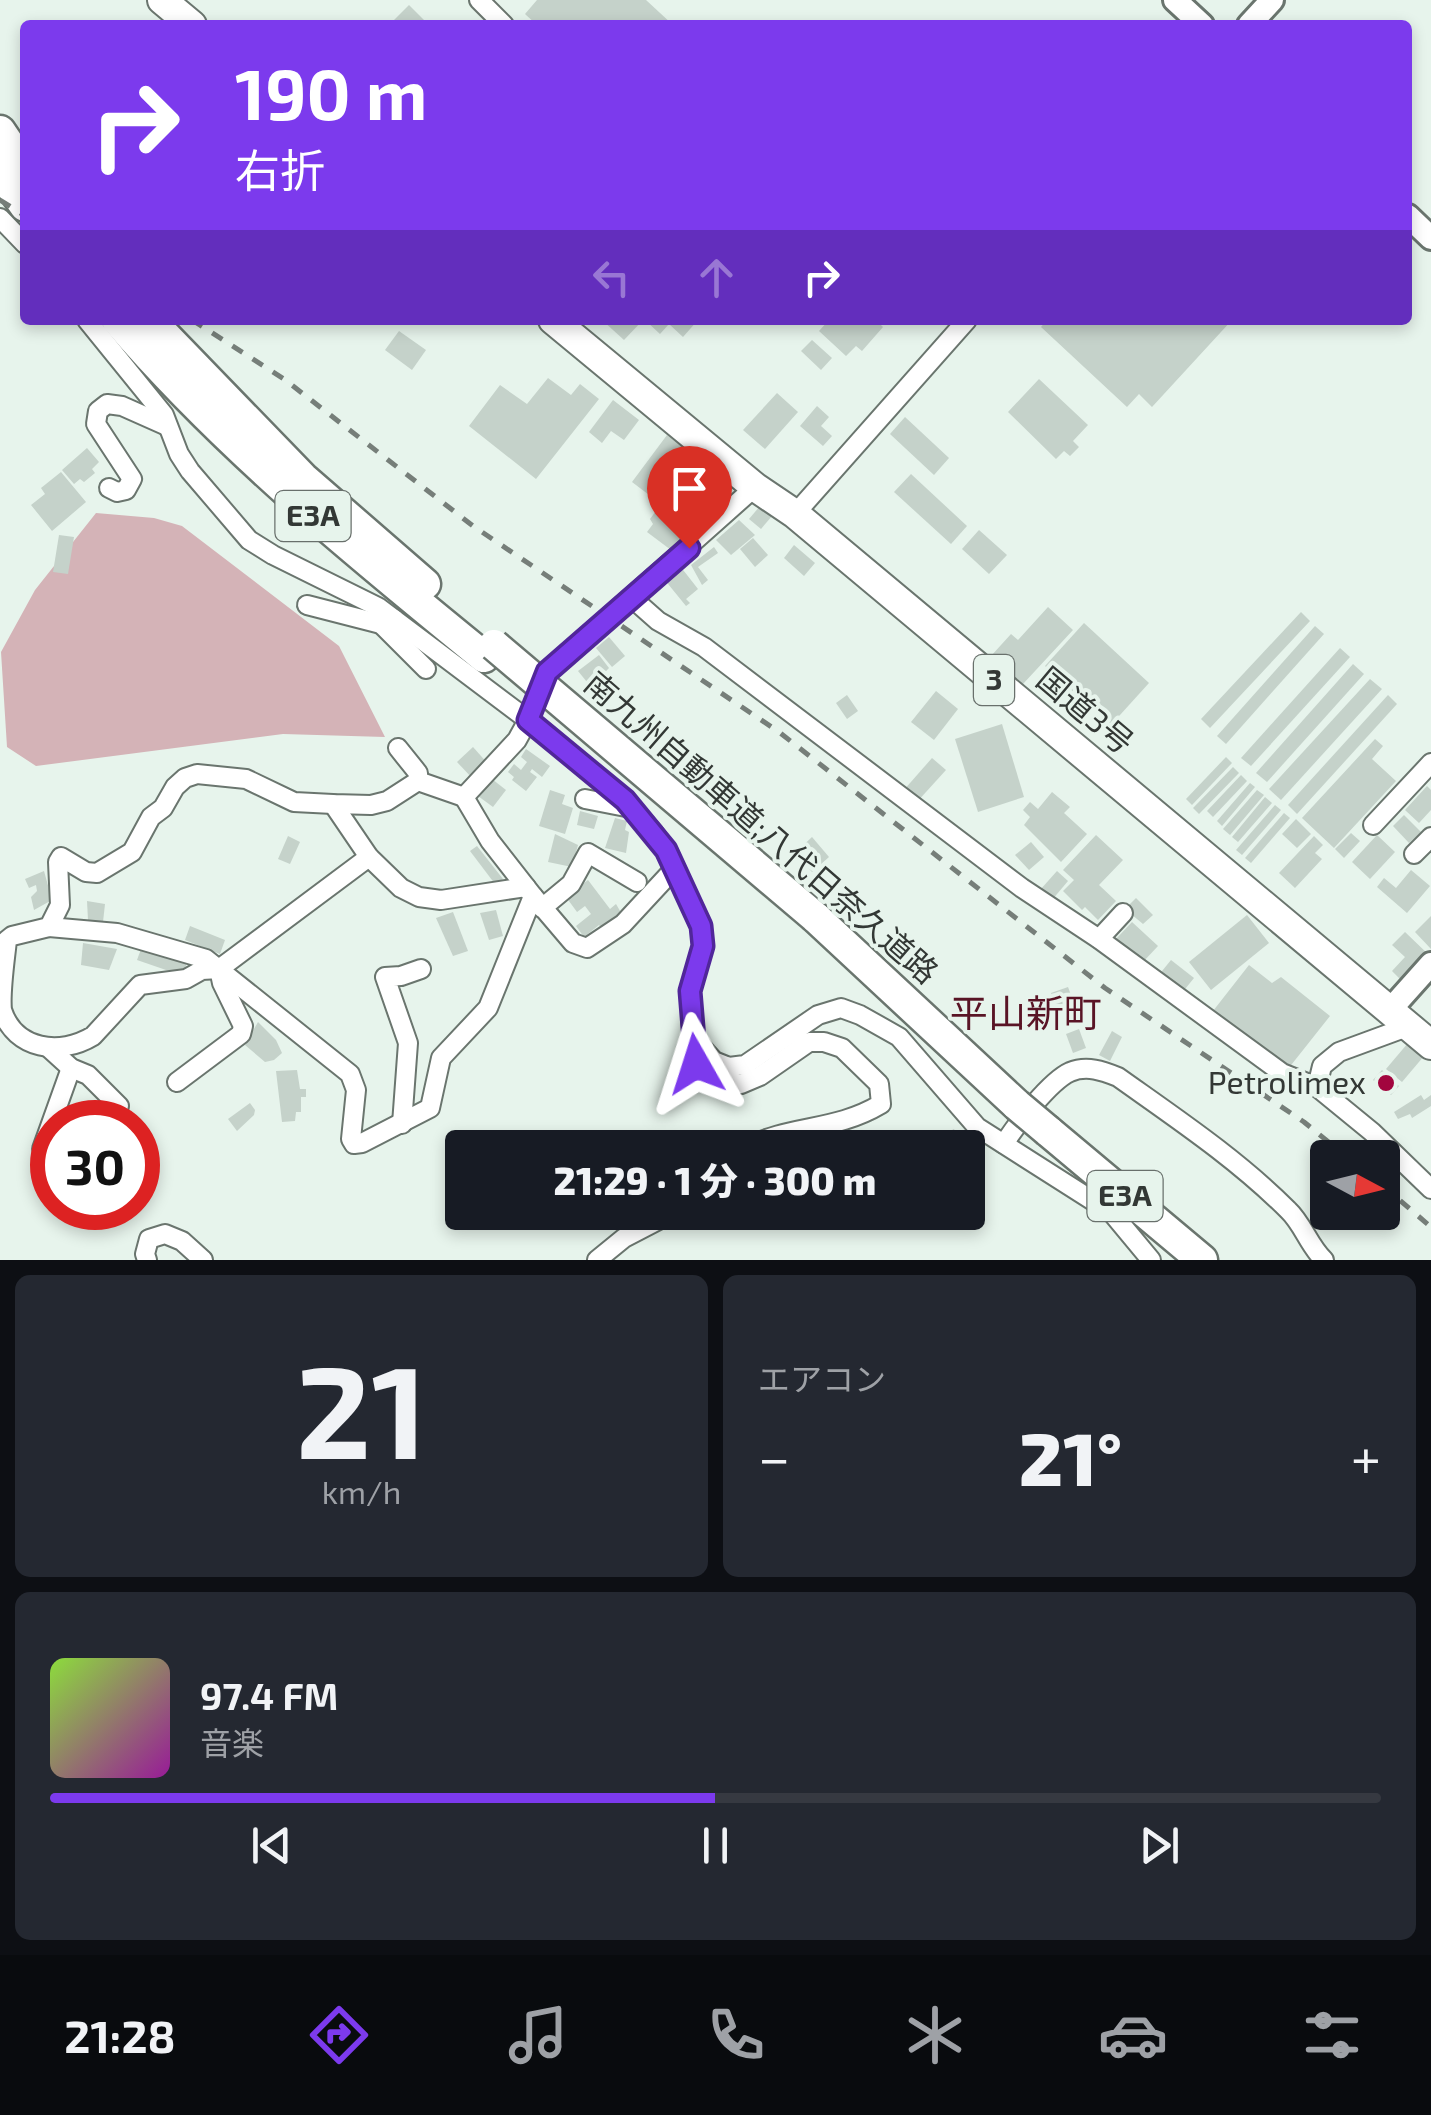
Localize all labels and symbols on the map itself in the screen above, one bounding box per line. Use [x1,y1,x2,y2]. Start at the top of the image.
pin [647,446,732,549]
road number: E3A [276,491,350,541]
road number: 3 [974,655,1014,705]
street label: 国道3号 [1030,658,1142,761]
street label: 南九州自動車道;八代日奈久道路 [578,663,947,990]
district label: 平山新町 [950,989,1102,1035]
position arrow [644,1012,748,1116]
place label: Petrolimex [1208,1062,1366,1100]
marker: Petrolimex [1375,1072,1397,1094]
speed limit sign: 30 [30,1100,160,1230]
north arrow [1310,1140,1400,1230]
road number: E3A [1088,1171,1162,1221]

